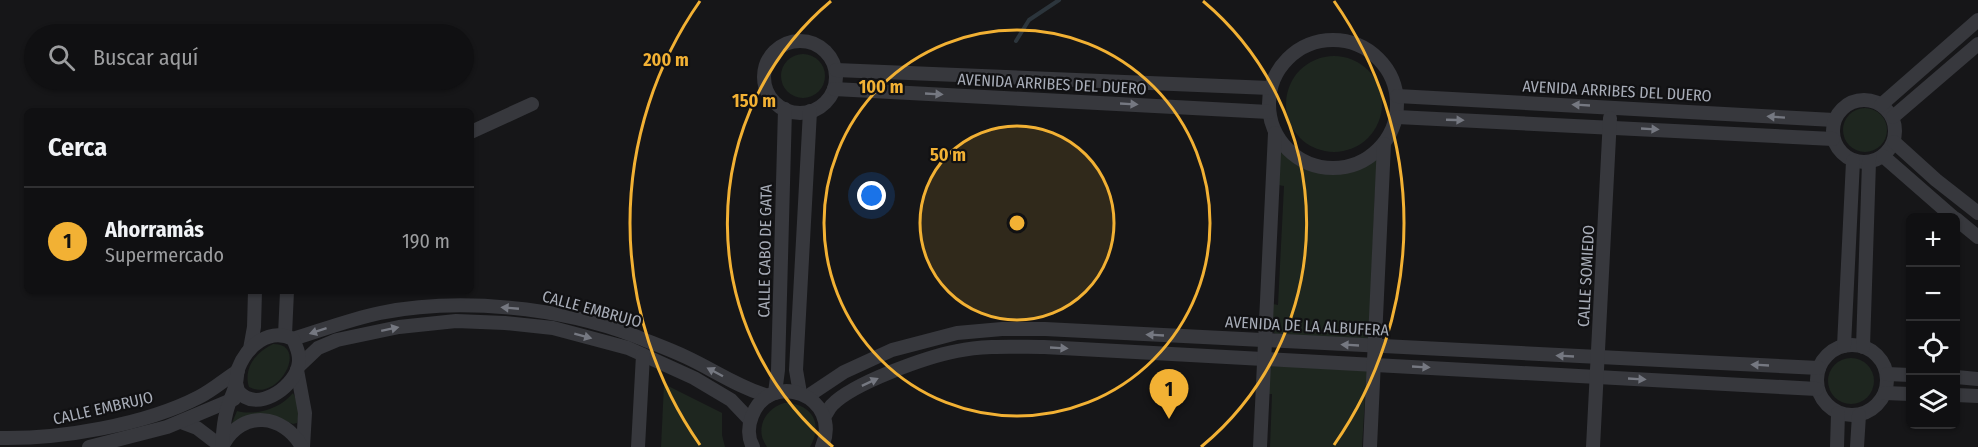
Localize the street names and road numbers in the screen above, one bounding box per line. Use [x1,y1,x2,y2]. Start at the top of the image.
street label: AVENIDA ARRIBES DEL DUERO [957,70,1147,98]
street label: AVENIDA ARRIBES DEL DUERO [1522,77,1712,105]
street label: CALLE CABO DE GATA [754,184,776,318]
street label: CALLE SOMIEDO [1574,224,1598,328]
street label: CALLE EMBRUJO [540,287,644,331]
street label: AVENIDA DE LA ALBUFERA [1225,312,1390,340]
street label: CALLE EMBRUJO [51,387,155,429]

